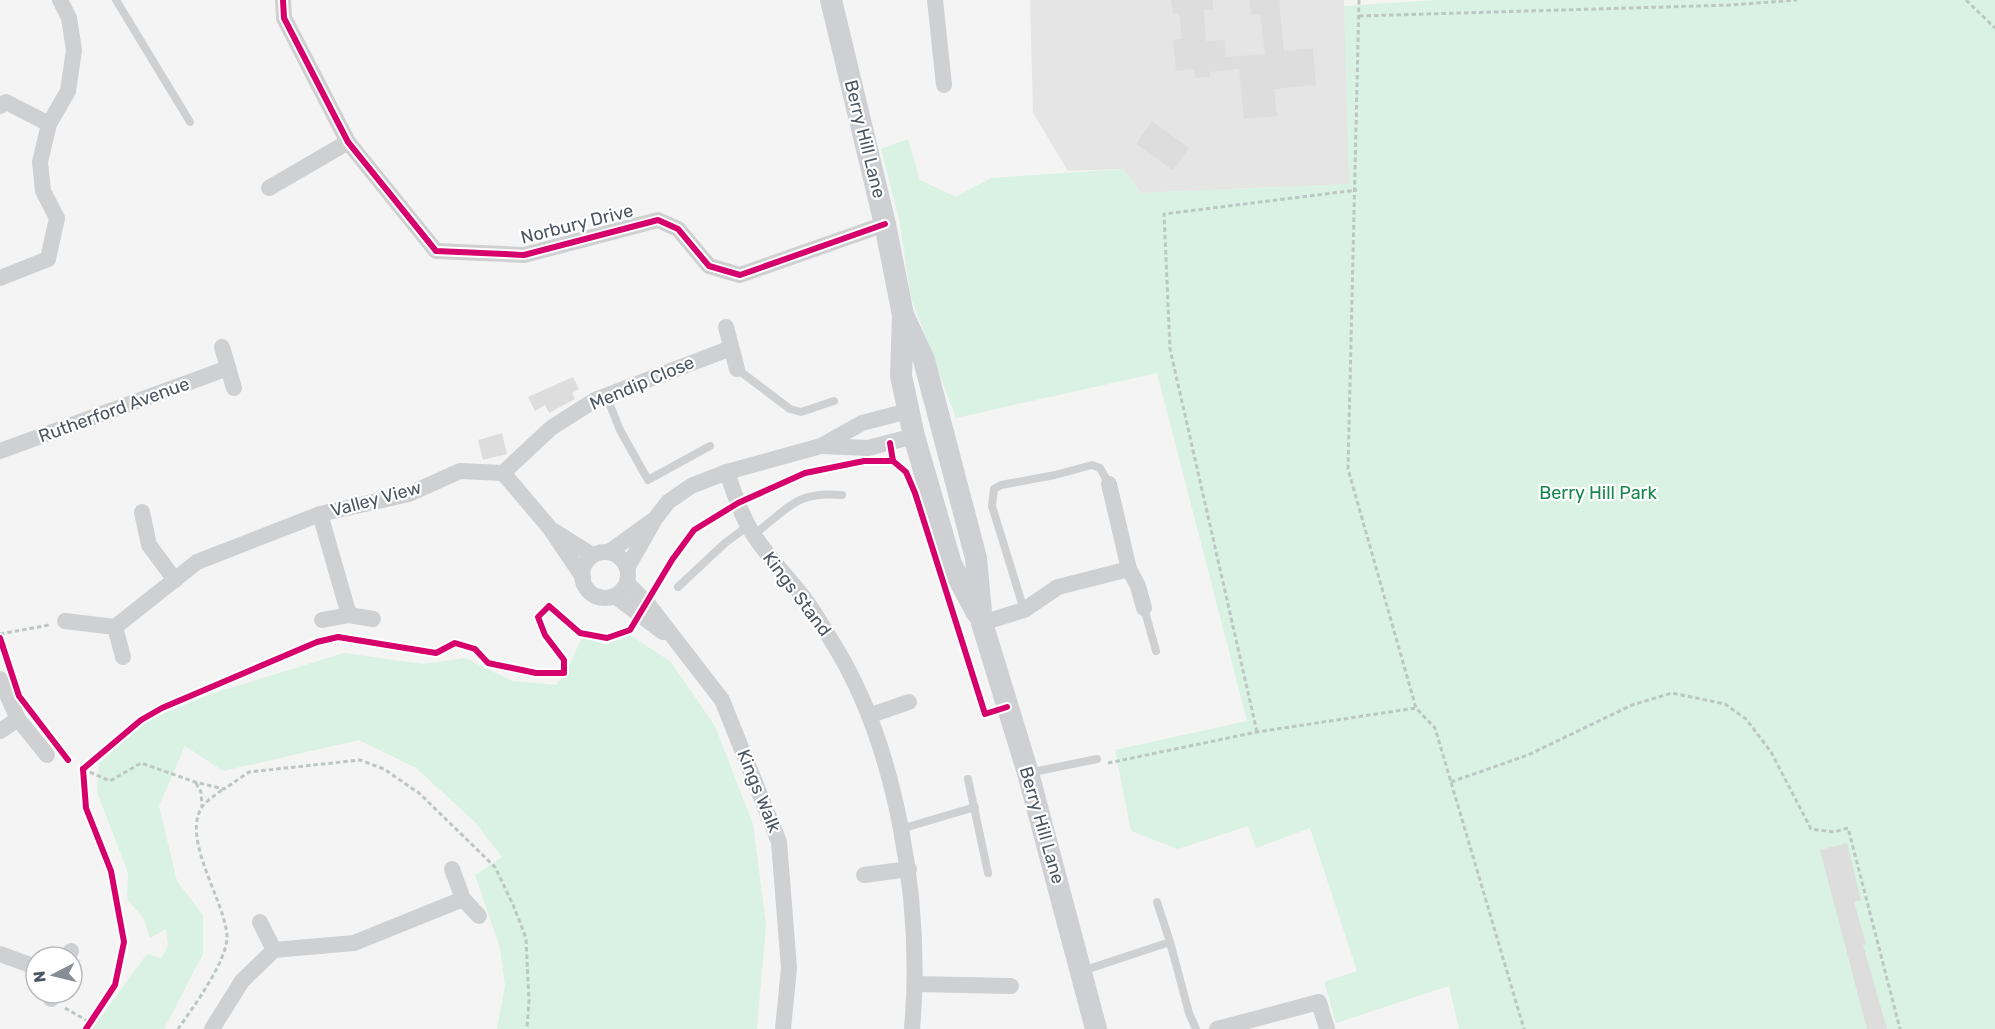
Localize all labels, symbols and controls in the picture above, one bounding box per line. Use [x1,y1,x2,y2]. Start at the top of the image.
street label: Berry Hill Lane [840,78,890,200]
street label: Norbury Drive [518,199,636,249]
street label: Mendip Close [586,351,698,415]
street label: Rutherford Avenue [36,372,192,448]
street label: Valley View [328,476,424,522]
park label: Berry Hill Park [1539,482,1657,504]
street label: Kings Stand [758,547,836,641]
street label: Kings Walk [732,746,786,836]
street label: Berry Hill Lane [1015,764,1069,886]
north arrow [24,945,84,1005]
text: N [29,970,50,984]

